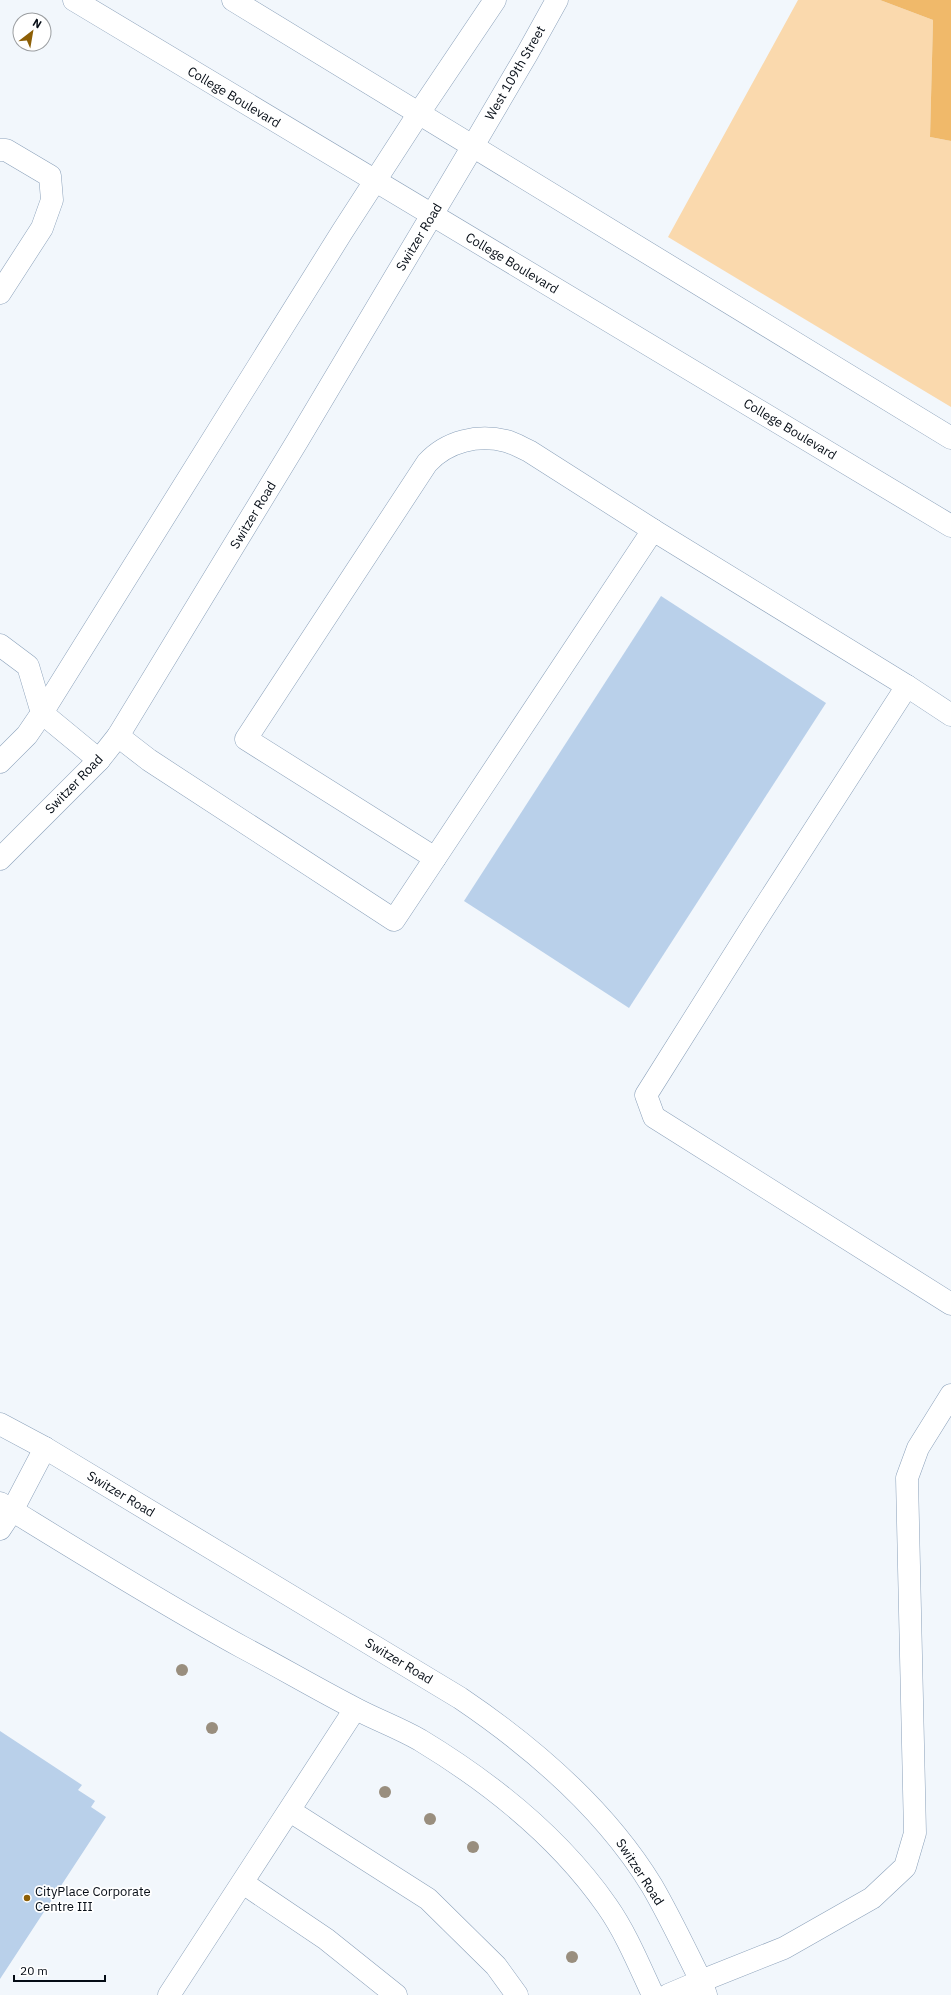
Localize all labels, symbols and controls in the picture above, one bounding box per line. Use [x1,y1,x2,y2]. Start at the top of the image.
north arrow [12,12,52,52]
text: N [30,15,44,31]
street label: West 109th Street [481,23,549,123]
street label: College Boulevard [184,63,284,131]
street label: Switzer Road [392,200,446,274]
street label: College Boulevard [462,229,562,297]
street label: College Boulevard [740,395,840,463]
street label: Switzer Road [226,478,280,552]
street label: Switzer Road [41,751,107,817]
street label: Switzer Road [84,1467,158,1521]
street label: Switzer Road [362,1634,436,1688]
street label: Switzer Road [612,1835,668,1909]
place label: CityPlace Corporate Centre III [35,1883,151,1915]
marker: CityPlace Corporate Centre III [22,1893,32,1903]
scale bar [14,1957,105,1983]
text: 20 m [20,1963,48,1978]

